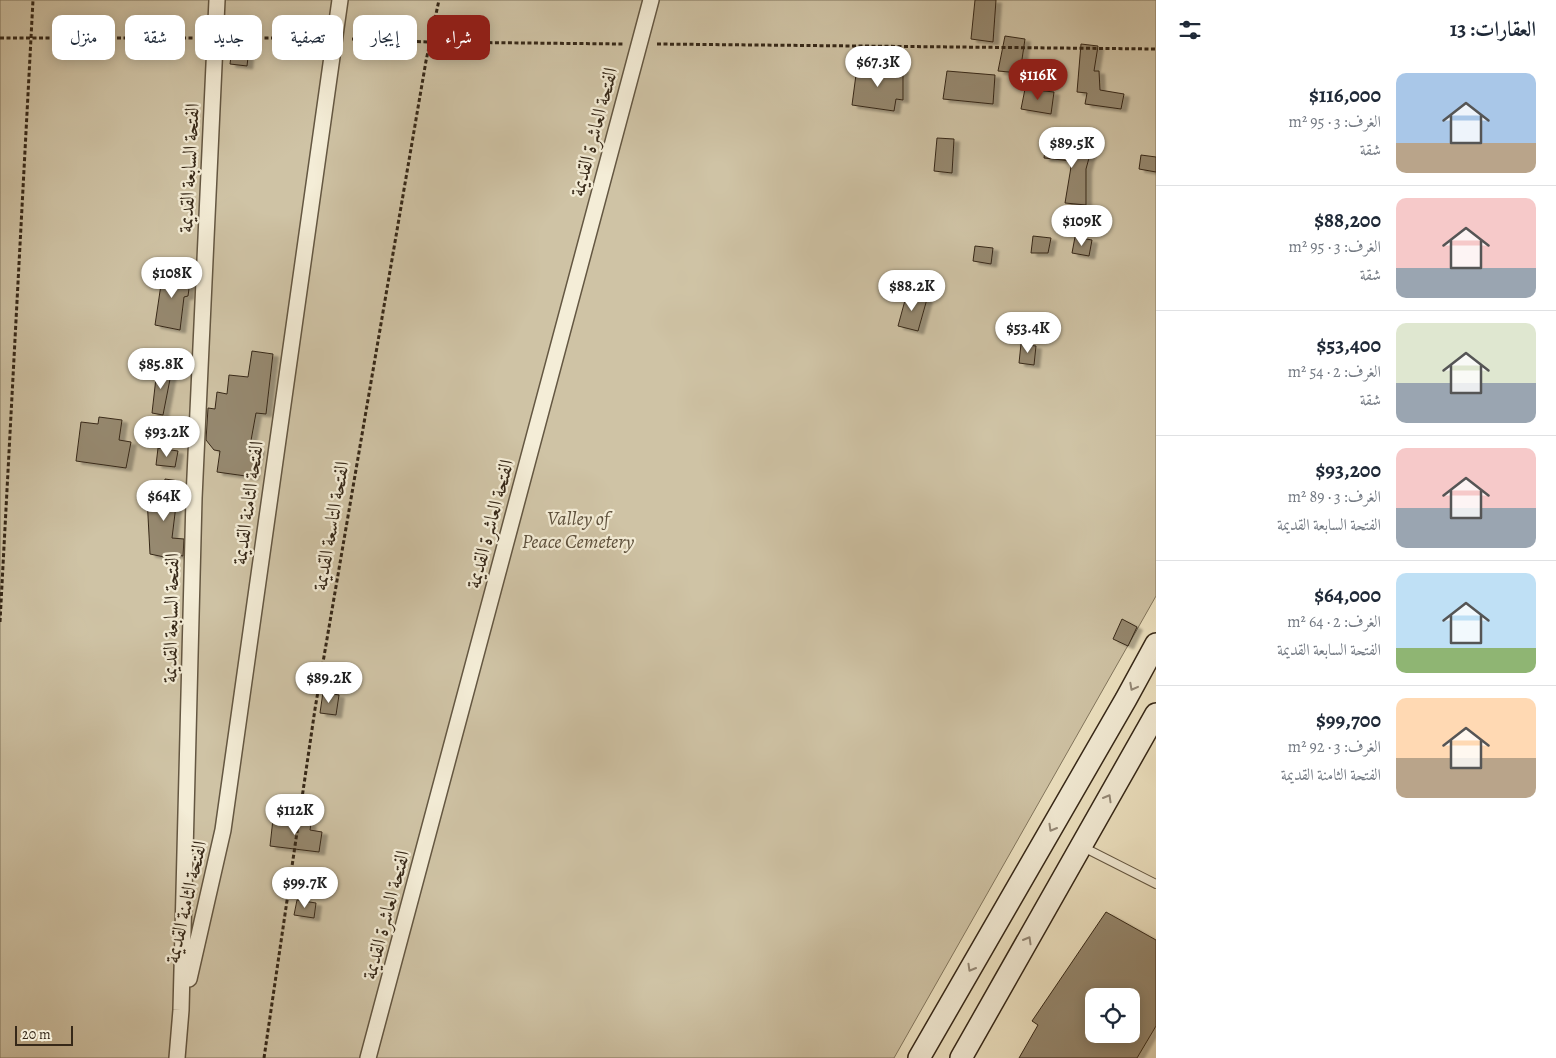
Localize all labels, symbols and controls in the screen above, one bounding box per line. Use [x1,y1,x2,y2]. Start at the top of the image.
chip: منزل [52,15,115,60]
chip: شقة [125,15,185,60]
chip: جديد [195,15,262,60]
chip: تصفية [272,15,343,60]
chip: إيجار [353,15,417,60]
chip: شراء [427,15,490,60]
text: العقارات: 13 [1450,15,1536,43]
icon: filters [1176,16,1204,44]
pin: $67.3K [837,46,919,88]
text: $67.3K [856,51,900,73]
pin: $116K [1003,58,1073,101]
street label: الفتحة العاشرة القديمة [564,64,624,200]
text: $116K [1020,64,1056,86]
text: $116,000 [1309,81,1381,109]
icon: home [1436,93,1496,153]
street label: الفتحة السابعة القديمة [172,102,206,234]
text: الغرف: 3 · 95 m² [1289,111,1381,133]
pin: $89.5K [1031,126,1113,169]
text: $89.5K [1050,132,1094,154]
text: شقة [1360,139,1381,161]
pin: $109K [1047,204,1117,247]
text: $88,200 [1314,206,1381,234]
text: $109K [1062,210,1102,232]
icon: home [1436,218,1496,278]
text: الغرف: 3 · 95 m² [1289,236,1381,258]
pin: $108K [137,256,207,299]
text: $108K [152,262,192,284]
text: شقة [1360,264,1381,286]
pin: $88.2K [871,270,953,312]
text: $88.2K [889,275,935,297]
pin: $53.4K [987,312,1069,354]
text: $53.4K [1006,317,1050,339]
text: $53,400 [1317,331,1381,359]
icon: home [1436,343,1496,403]
pin: $85.8K [120,348,202,390]
text: $85.8K [139,353,183,375]
text: الغرف: 2 · 54 m² [1288,361,1381,383]
text: شقة [1360,389,1381,411]
pin: $93.2K [126,416,208,458]
text: $93.2K [145,421,189,443]
street label: الفتحة الثامنة القديمة [226,439,270,567]
street label: الفتحة العاشرة القديمة [460,456,520,592]
text: $93,200 [1316,456,1381,484]
street label: الفتحة التاسعة القديمة [306,459,356,593]
icon: home [1436,468,1496,528]
pin: $64K [134,480,194,522]
text: $64K [148,485,180,507]
text: الغرف: 3 · 89 m² [1288,486,1381,508]
park label: Valley of Peace Cemetery [522,505,635,555]
text: الفتحة السابعة القديمة [1277,514,1381,536]
street label: الفتحة السابعة القديمة [156,553,186,683]
text: $64,000 [1314,581,1381,609]
icon: home [1436,593,1496,653]
text: الغرف: 2 · 64 m² [1287,611,1381,633]
text: الفتحة السابعة القديمة [1277,639,1381,661]
pin: $89.2K [288,662,370,704]
text: $89.2K [306,667,352,689]
one-way arrow [1129,682,1139,691]
text: $99,700 [1316,706,1381,734]
icon: home [1436,718,1496,778]
text: الغرف: 3 · 92 m² [1288,736,1381,758]
text: الفتحة الثامنة القديمة [1281,764,1381,786]
pin: $112K [260,794,330,836]
one-way arrow [1102,795,1112,804]
text: $112K [276,799,314,821]
one-way arrow [1048,822,1058,831]
street label: الفتحة الثامنة القديمة [159,838,213,966]
street label: الفتحة العاشرة القديمة [356,847,416,983]
pin: $99.7K [264,866,346,909]
text: $99.7K [283,872,327,894]
one-way arrow [1022,936,1032,945]
one-way arrow [967,963,977,972]
map controls [1085,988,1140,1043]
button: locate [1085,988,1140,1043]
scale bar [15,1023,72,1046]
text: 20 m [22,1025,51,1044]

